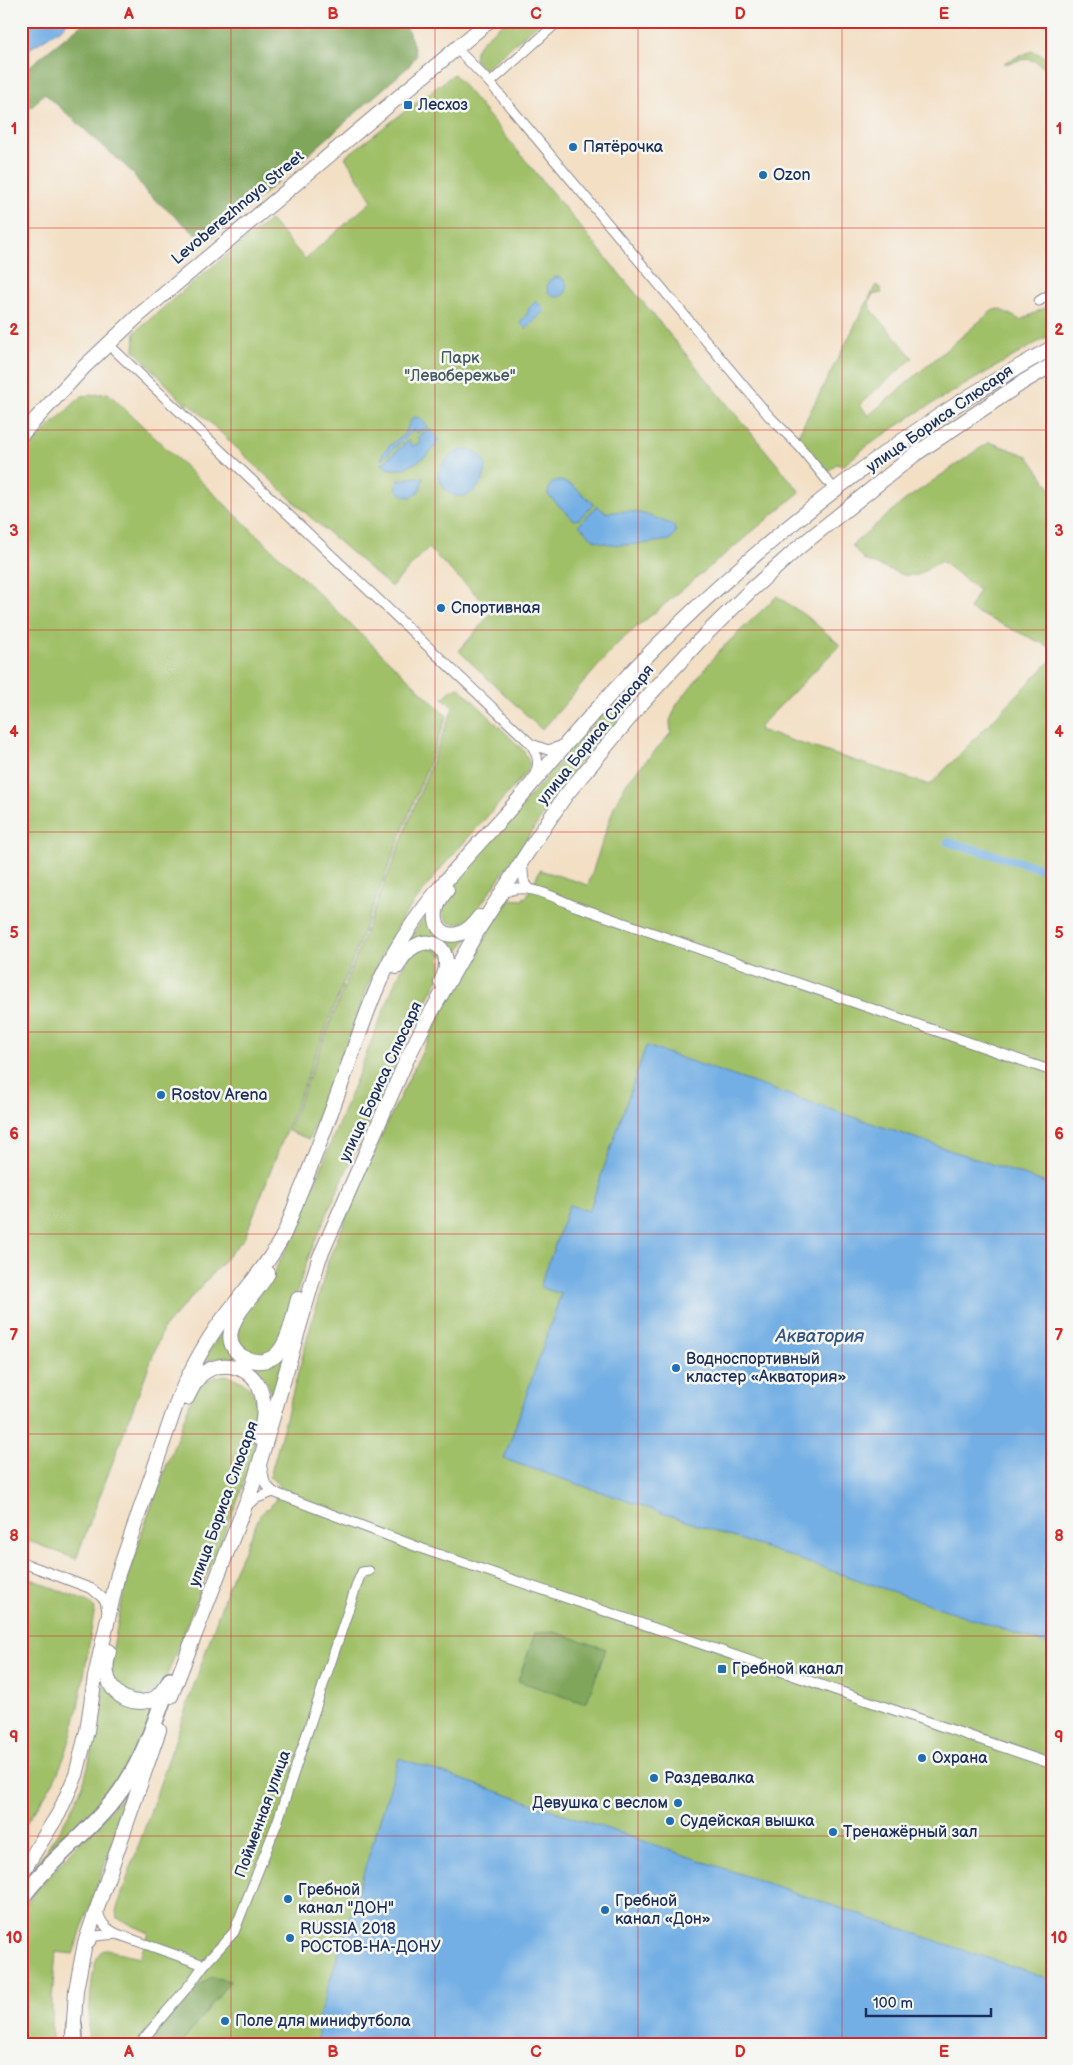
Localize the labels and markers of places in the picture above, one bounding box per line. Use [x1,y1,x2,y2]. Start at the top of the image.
place label: Лесхоз [417,96,468,115]
marker: Лесхоз [402,99,414,111]
place label: Пятёрочка [583,138,664,157]
marker: Пятёрочка [567,141,579,153]
place label: Ozon [773,166,811,185]
marker: Ozon [757,169,769,181]
place label: Спортивная [451,599,540,618]
marker: Спортивная [435,602,447,614]
place label: Rostov Arena [171,1086,268,1105]
marker: Rostov Arena [155,1089,167,1101]
place label: Водноспортивный кластер «Акватория» [686,1350,846,1387]
marker: Водноспортивный кластер «Акватория» [670,1362,682,1374]
place label: Гребной канал [732,1660,844,1679]
marker: Гребной канал [716,1663,728,1675]
place label: Охрана [932,1749,988,1768]
marker: Охрана [916,1752,928,1764]
place label: Раздевалка [664,1769,755,1788]
marker: Раздевалка [648,1772,660,1784]
place label: Девушка с веслом [532,1794,668,1813]
marker: Девушка с веслом [672,1797,684,1809]
place label: Судейская вышка [680,1812,815,1831]
marker: Судейская вышка [664,1815,676,1827]
place label: Тренажёрный зал [843,1823,978,1842]
marker: Тренажёрный зал [827,1826,839,1838]
place label: Гребной канал "ДОН" [298,1881,394,1918]
place label: Гребной канал «Дон» [615,1892,711,1929]
marker: Гребной канал "ДОН" [282,1893,294,1905]
marker: Гребной канал «Дон» [599,1904,611,1916]
place label: RUSSIA 2018 РОСТОВ-НА-ДОНУ [300,1920,441,1957]
marker: RUSSIA 2018 РОСТОВ-НА-ДОНУ [284,1932,296,1944]
place label: Поле для минифутбола [235,2012,411,2031]
marker: Поле для минифутбола [219,2015,231,2027]

